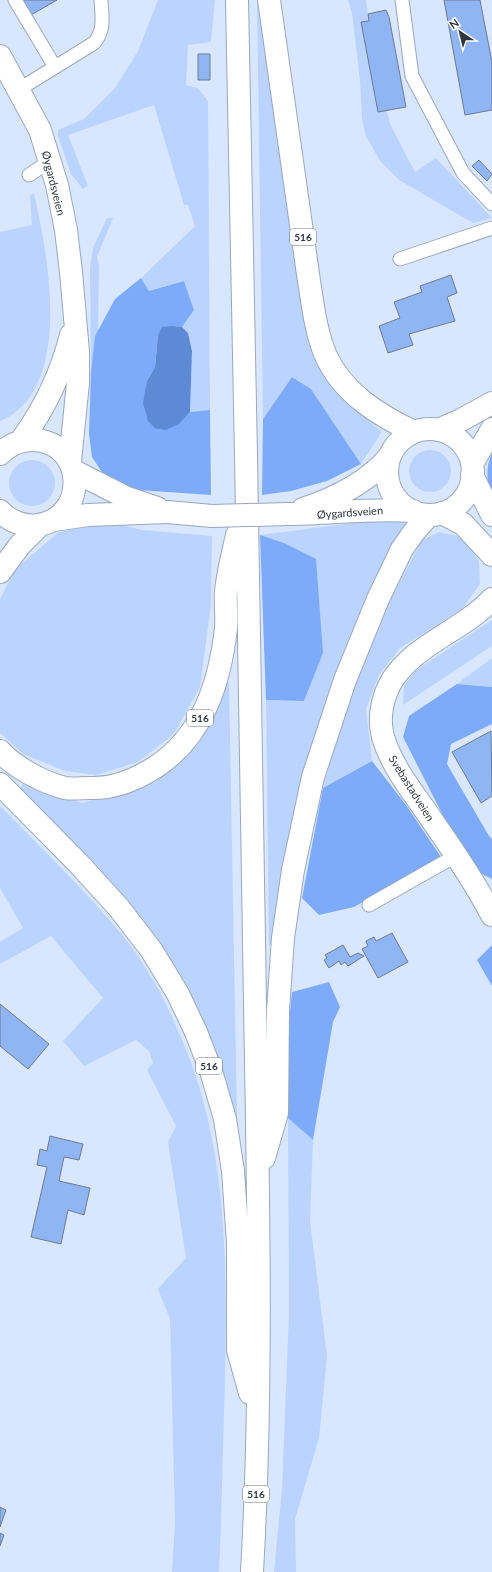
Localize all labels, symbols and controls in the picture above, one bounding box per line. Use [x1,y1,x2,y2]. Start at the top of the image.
north arrow [440,12,480,52]
text: N [447,16,461,31]
street label: Øygardsveien [40,149,68,217]
road number: 516 [290,229,316,245]
street label: Øygardsveien [317,503,383,521]
road number: 516 [187,710,213,726]
street label: Svebastadveien [387,753,437,823]
road number: 516 [196,1058,222,1074]
road number: 516 [243,1486,269,1502]

